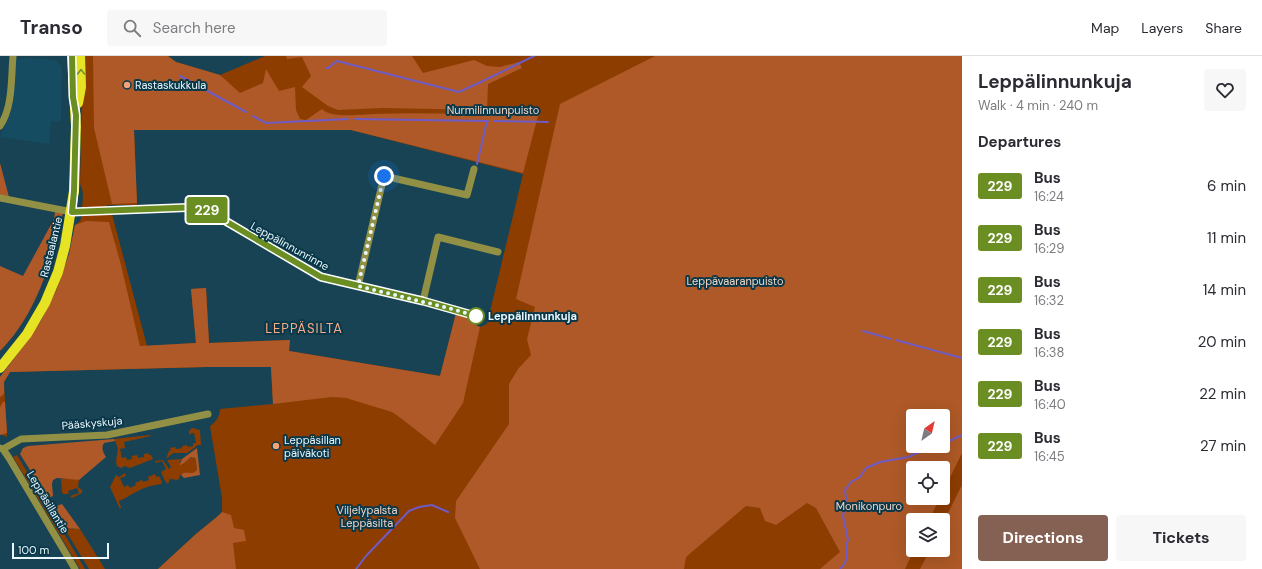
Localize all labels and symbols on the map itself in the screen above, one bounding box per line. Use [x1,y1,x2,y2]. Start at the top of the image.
one-way arrow [77,69,85,75]
place label: Rastaskukkula [135,78,206,92]
marker: Rastaskukkula [122,80,132,90]
park label: Nurmilinnunpuisto [447,103,539,117]
your location [374,166,394,186]
line badge: 229 [184,197,230,223]
street label: Rastaalantie [37,215,65,279]
street label: Leppälinnunrinne [248,219,332,273]
park label: Leppävaaranpuisto [686,274,784,288]
marker: Leppälinnunkuja [467,307,485,325]
place label: Leppälinnunkuja [488,309,577,323]
district label: LEPPÄSILTA [265,320,343,337]
north arrow [906,409,950,453]
street label: Pääskyskuja [61,413,123,433]
place label: Leppäsillan päiväkoti [284,433,341,460]
marker: Leppäsillan päiväkoti [271,441,281,451]
street label: Leppäsillantie [24,468,72,536]
park label: Monikonpuro [836,499,902,513]
park label: Viljelypalsta Leppäsilta [337,503,397,530]
scale bar [12,541,109,560]

